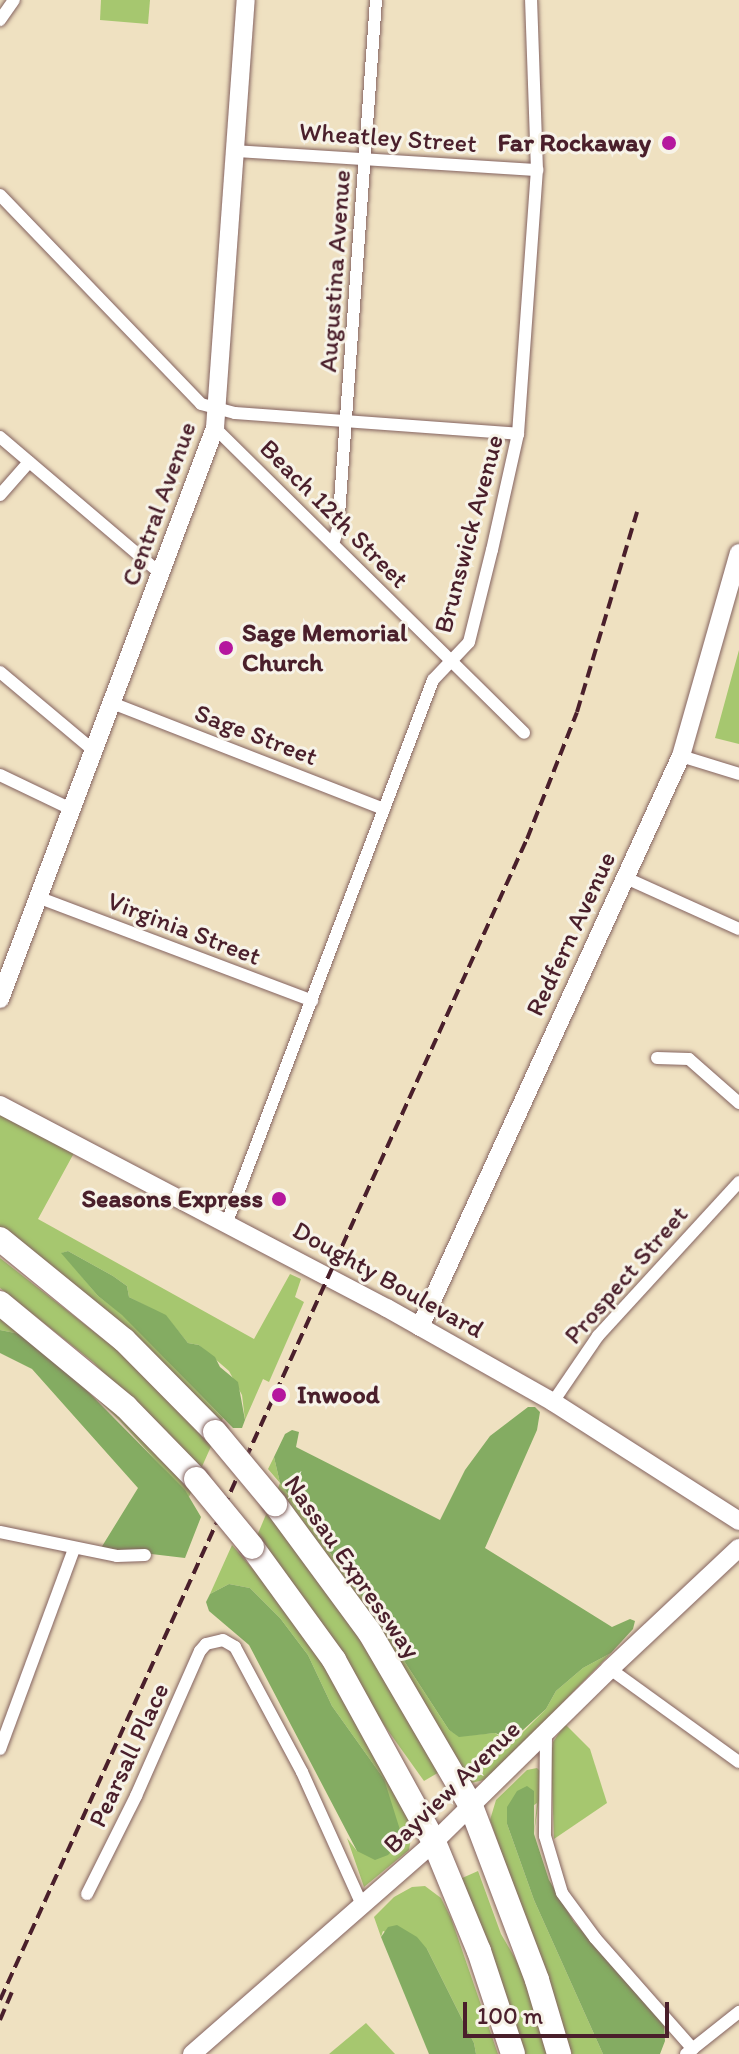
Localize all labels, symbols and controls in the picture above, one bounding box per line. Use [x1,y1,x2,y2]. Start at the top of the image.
street label: Wheatley Street [298,116,478,160]
place label: Far Rockaway [498,127,651,159]
marker: Far Rockaway [658,132,680,154]
street label: Augustina Avenue [312,169,358,373]
street label: Central Avenue [115,418,203,590]
street label: Brunswick Avenue [428,432,510,636]
street label: Beach 12th Street [253,433,415,595]
place label: Sage Memorial Church [242,617,407,678]
marker: Sage Memorial Church [217,639,235,657]
street label: Sage Street [190,697,322,773]
street label: Redfern Avenue [520,847,622,1021]
street label: Virginia Street [103,885,265,973]
place label: Seasons Express [81,1183,263,1215]
marker: Seasons Express [270,1190,288,1208]
street label: Prospect Street [558,1200,694,1350]
street label: Doughty Boulevard [287,1215,489,1345]
place label: Inwood [297,1379,380,1411]
marker: Inwood [268,1384,290,1406]
street label: Nassau Expressway [277,1470,427,1664]
street label: Pearsall Place [82,1678,176,1832]
street label: Bayview Avenue [377,1714,527,1860]
scale bar [467,1986,673,2036]
text: 100 m [477,2001,543,2030]

